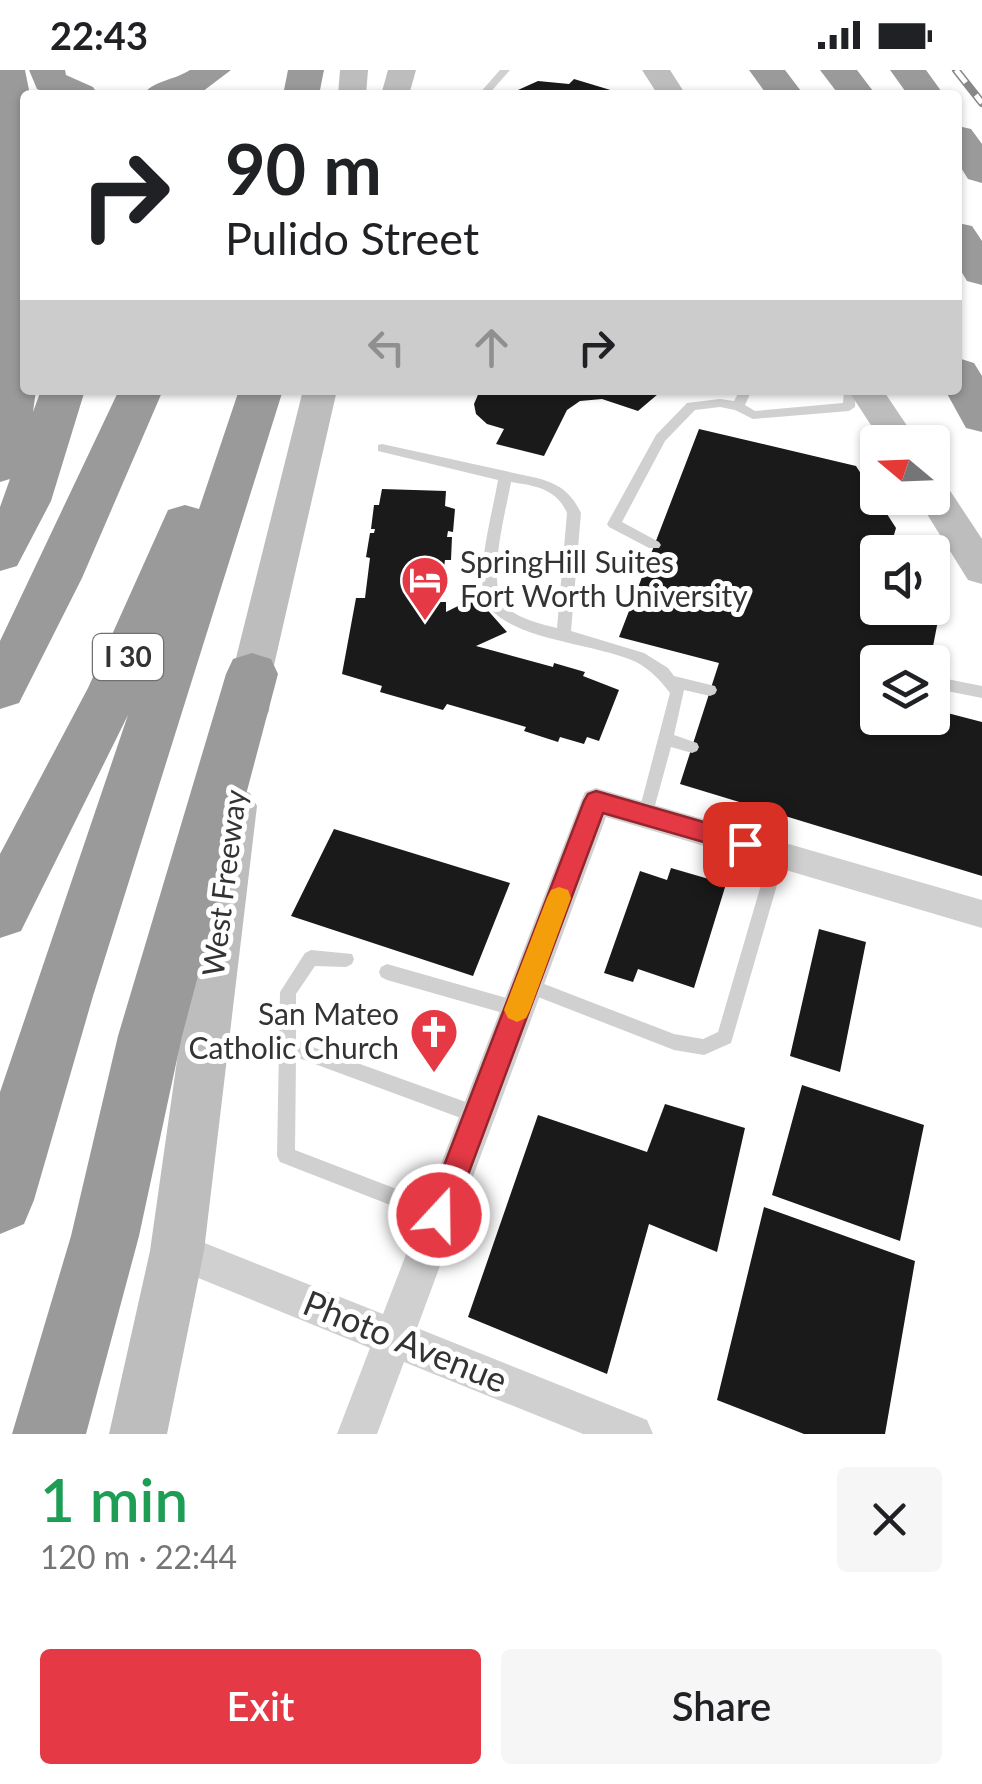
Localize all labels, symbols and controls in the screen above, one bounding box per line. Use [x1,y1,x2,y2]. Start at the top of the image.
text: 22:43 [50,12,148,58]
text: 90 m [225,126,382,210]
icon: right [60,130,190,260]
text: Pulido Street [225,211,479,265]
icon: left [359,320,414,375]
icon: ahead [464,320,519,375]
icon: right [569,320,624,375]
north arrow [860,425,950,515]
map controls [860,425,950,735]
button: sound [860,535,950,625]
place label: SpringHill Suites Fort Worth University [460,543,748,613]
hotel icon: SpringHill Suites Fort Worth University [399,554,451,622]
road number: I 30 [93,634,163,680]
button: layers [860,645,950,735]
street label: West Freeway [194,787,252,978]
pin [703,802,788,887]
icon: arrive [718,817,773,872]
place label: San Mateo Catholic Church [189,995,399,1065]
church icon: San Mateo Catholic Church [408,1006,460,1074]
position arrow [387,1163,491,1267]
street label: Photo Avenue [298,1280,514,1400]
text: 1 min [40,1463,188,1535]
button: close [837,1467,942,1572]
text: 120 m · 22:44 [40,1537,237,1576]
button: Exit [40,1649,481,1764]
button: Share [501,1649,942,1764]

